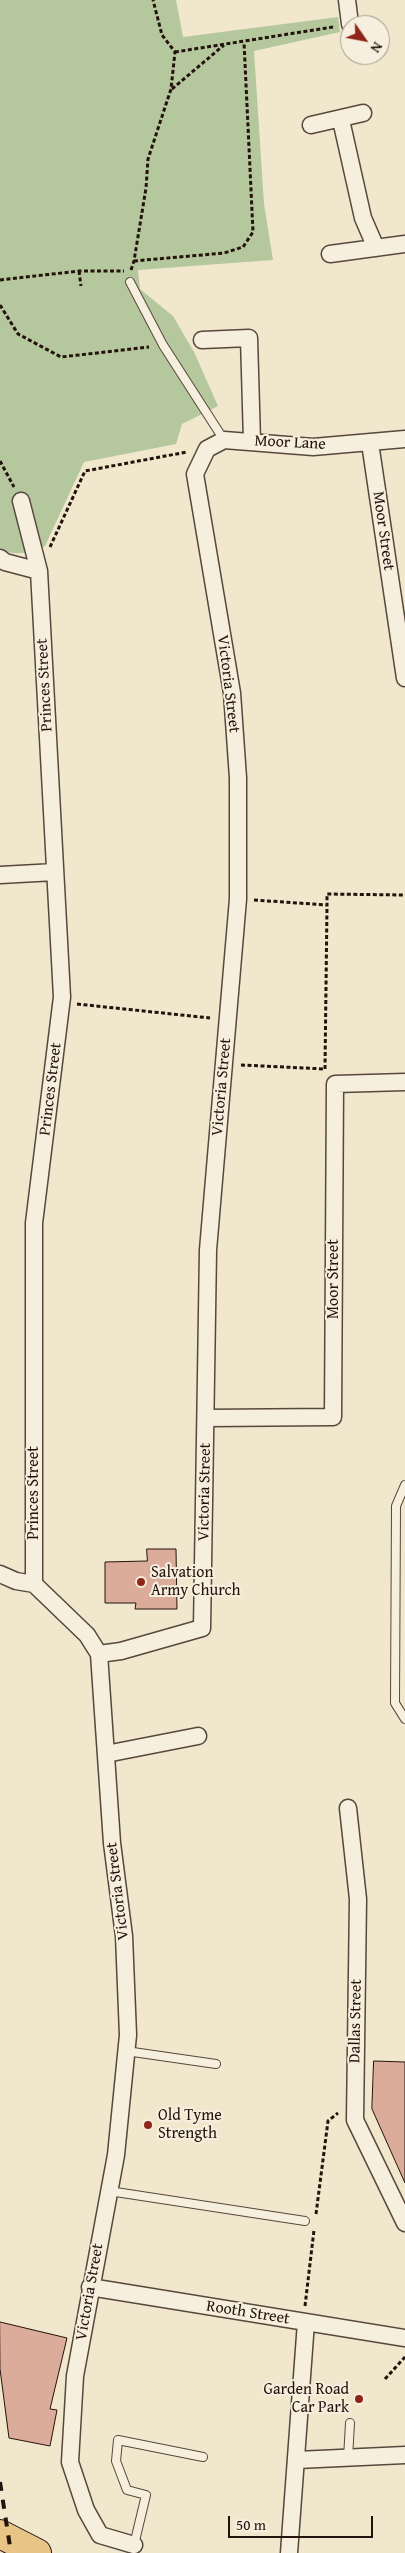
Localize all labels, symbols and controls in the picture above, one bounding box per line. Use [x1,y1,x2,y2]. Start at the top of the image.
north arrow [340,15,390,65]
text: N [366,38,388,57]
street label: Moor Lane [254,432,326,454]
street label: Moor Street [368,490,398,572]
street label: Victoria Street [212,634,244,734]
street label: Princes Street [33,638,57,732]
street label: Victoria Street [208,1037,236,1137]
street label: Princes Street [36,1041,66,1137]
street label: Moor Street [324,1239,344,1319]
street label: Victoria Street [195,1443,215,1541]
street label: Princes Street [24,1446,44,1540]
place label: Salvation Army Church [151,1563,240,1601]
marker: Salvation Army Church [135,1576,147,1588]
street label: Victoria Street [102,1841,134,1941]
street label: Dallas Street [346,1979,366,2063]
place label: Old Tyme Strength [158,2106,222,2144]
marker: Old Tyme Strength [142,2119,154,2131]
street label: Victoria Street [72,2242,108,2342]
street label: Rooth Street [205,2297,291,2329]
place label: Garden Road Car Park [264,2380,349,2418]
marker: Garden Road Car Park [353,2393,365,2405]
scale bar [230,2506,375,2538]
text: 50 m [236,2514,266,2535]

